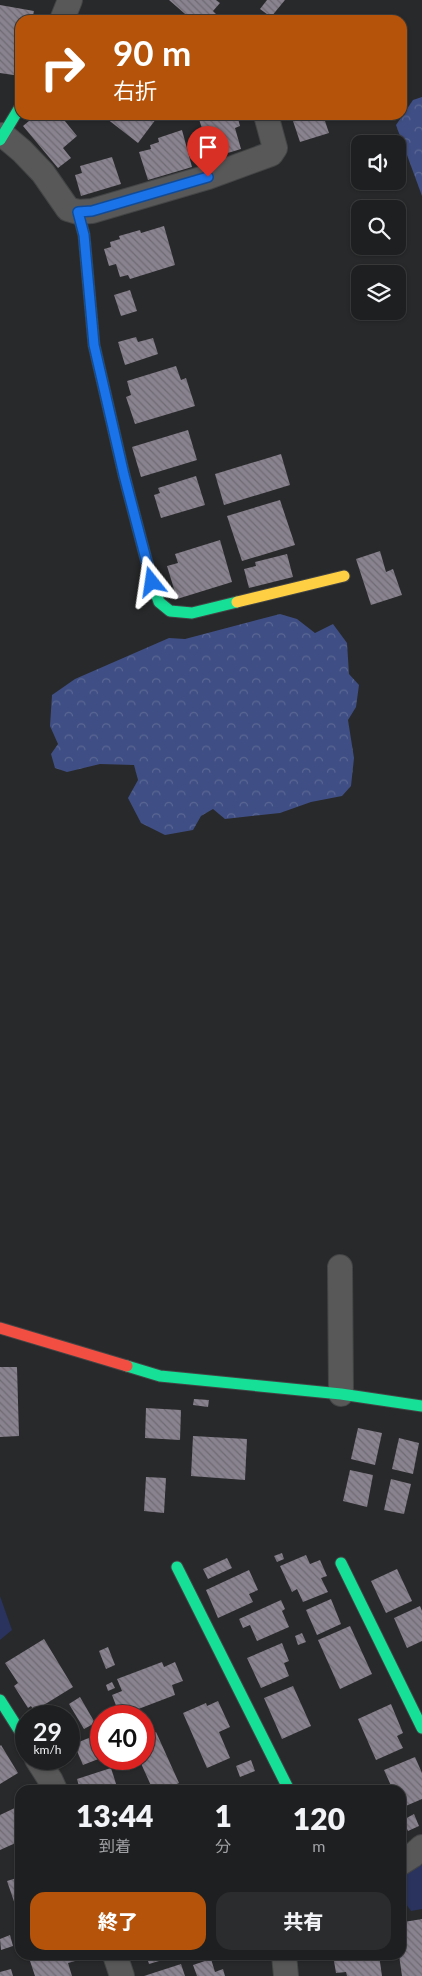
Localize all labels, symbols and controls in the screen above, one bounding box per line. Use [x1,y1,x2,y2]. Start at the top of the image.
text: 90 m [113,31,191,73]
icon: right [30,35,95,100]
text: 右折 [113,77,157,104]
pin [187,126,229,177]
icon: arrive [194,133,222,161]
map controls [351,135,406,320]
button: sound [351,135,406,190]
button: search [351,200,406,255]
button: layers [351,265,406,320]
position arrow [125,555,177,607]
speed limit sign: 40 [90,1705,155,1770]
text: 29 [33,1716,62,1746]
text: km/h [33,1742,62,1757]
text: 13:44 [76,1797,154,1833]
text: 1 [214,1797,232,1833]
text: 120 [293,1800,345,1836]
text: 到着 [99,1836,131,1855]
text: 分 [215,1836,231,1855]
text: m [312,1836,326,1855]
button: 終了 [30,1892,206,1950]
button: 共有 [216,1892,391,1950]

